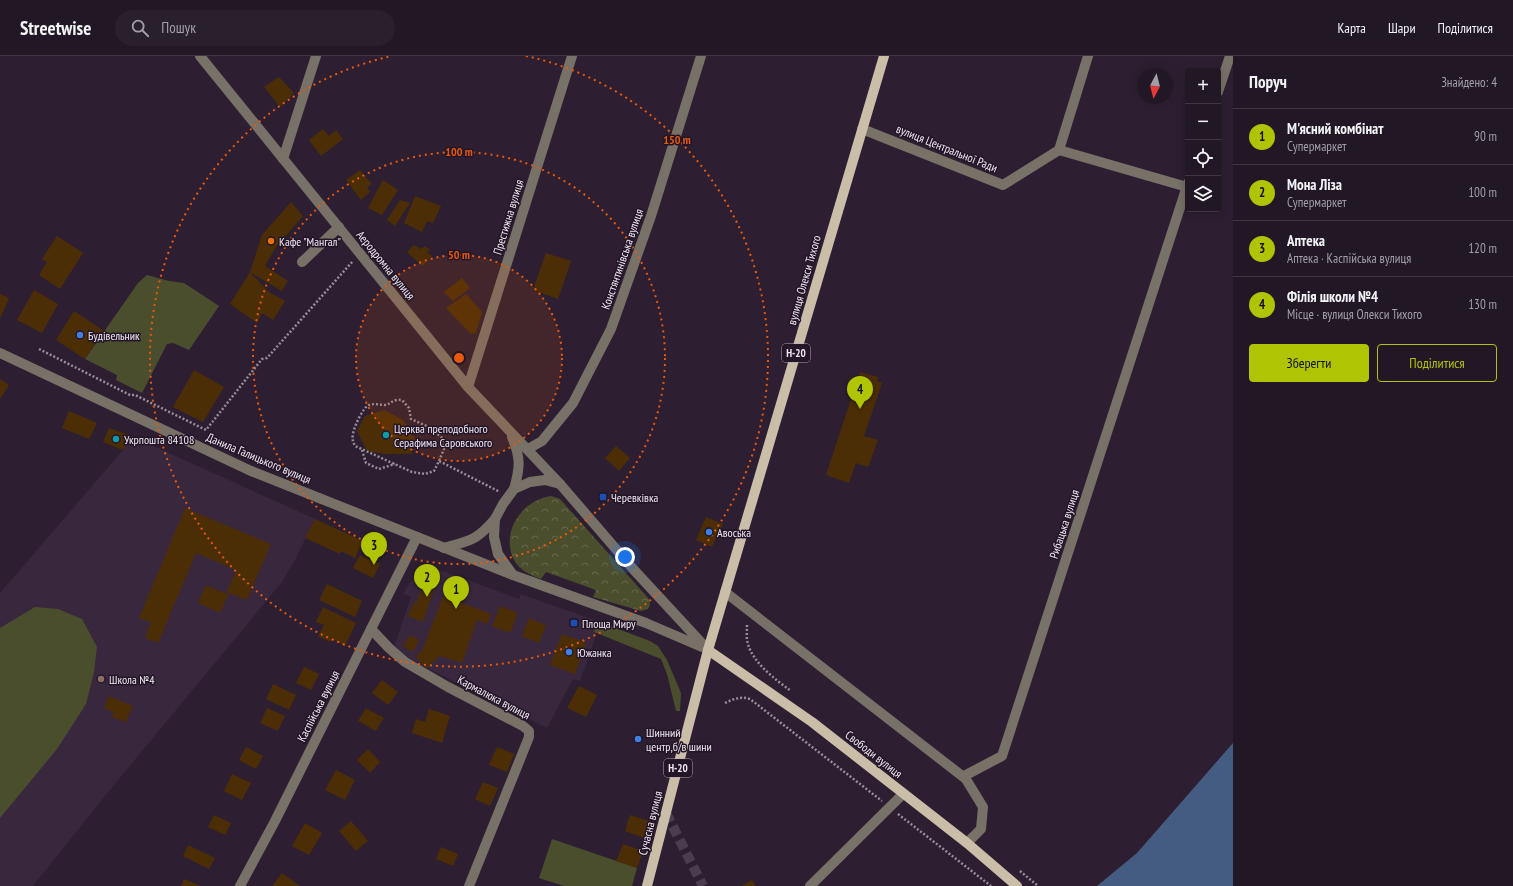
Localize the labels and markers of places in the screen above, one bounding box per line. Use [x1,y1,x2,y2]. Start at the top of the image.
place label: Кафе "Мангал" [279,234,341,249]
marker: Кафе "Мангал" [266,236,276,246]
place label: Будівельник [88,328,140,343]
marker: Будівельник [75,330,85,340]
centre of rings [452,351,466,365]
pin: 4 [847,376,873,409]
place label: Церква преподобного Серафима Саровського [394,421,492,450]
marker: Церква преподобного Серафима Саровського [381,430,391,440]
place label: Укрпошта 84108 [124,432,194,447]
marker: Укрпошта 84108 [111,434,121,444]
place label: Черевківка [611,490,659,505]
marker: Черевківка [598,492,608,502]
place label: Авоська [717,525,751,540]
marker: Авоська [704,527,714,537]
pin: 3 [361,532,387,565]
pin: 2 [414,564,440,597]
pin: 1 [443,576,469,609]
place label: Площа Миру [582,616,636,631]
marker: Площа Миру [569,618,579,628]
place label: Южанка [577,645,612,660]
marker: Южанка [564,647,574,657]
place label: Школа №4 [109,672,155,687]
marker: Школа №4 [96,674,106,684]
place label: Шинний центр,б/в шини [646,725,712,754]
marker: Шинний центр,б/в шини [633,734,643,744]

